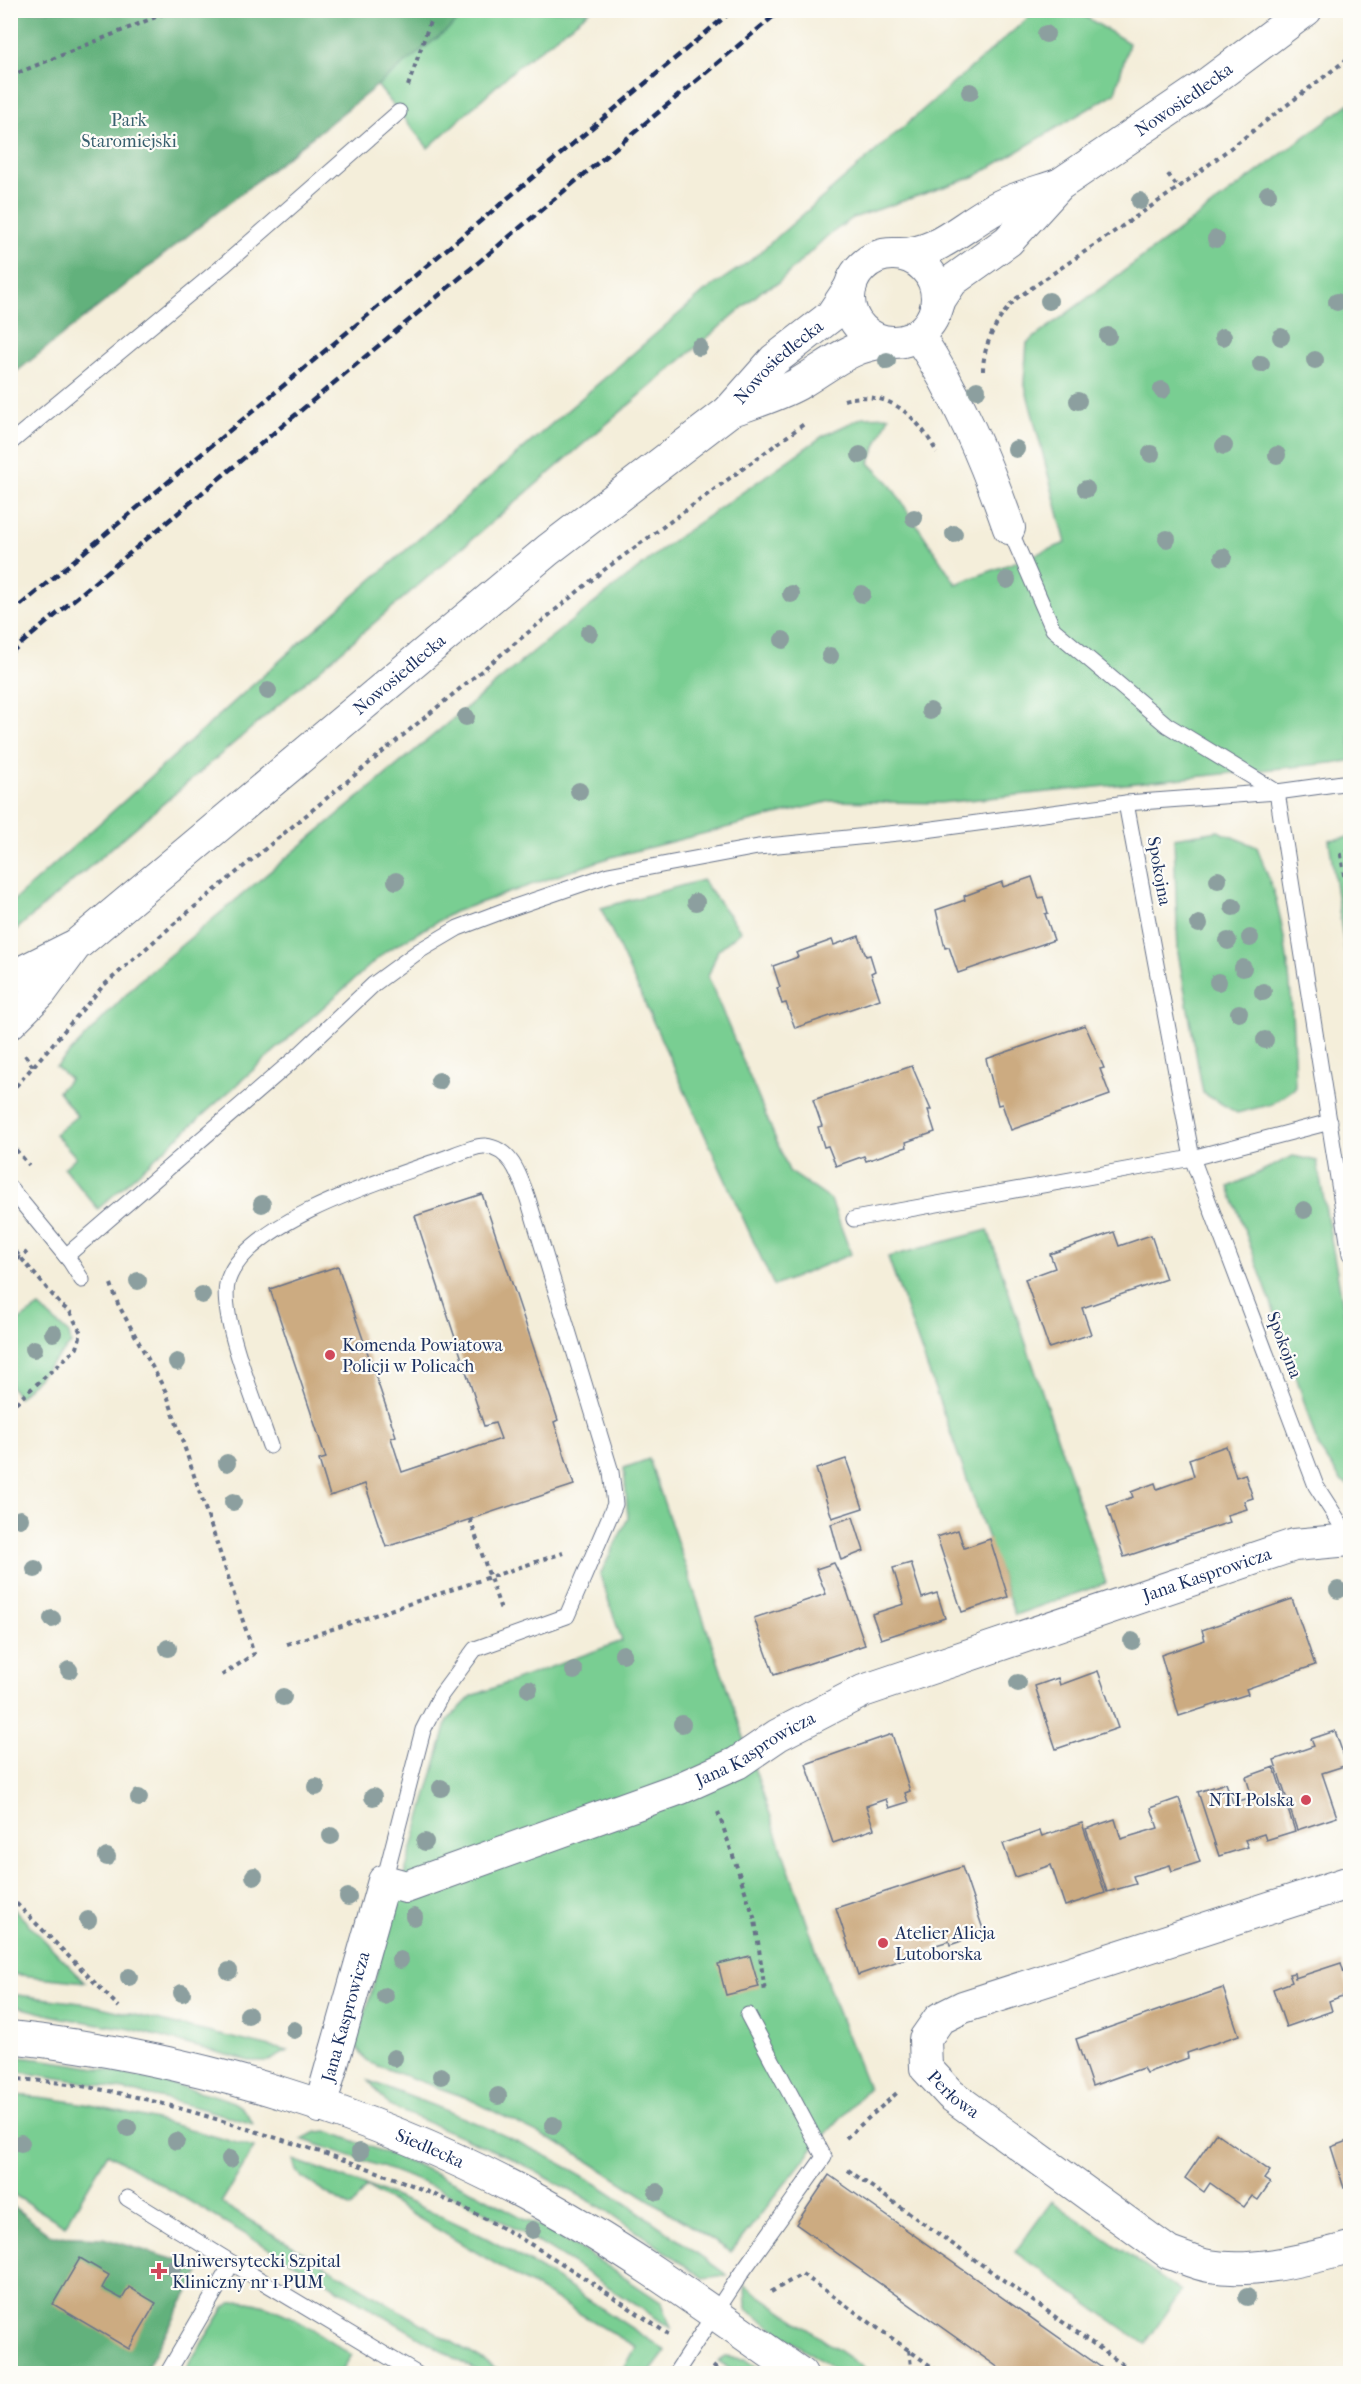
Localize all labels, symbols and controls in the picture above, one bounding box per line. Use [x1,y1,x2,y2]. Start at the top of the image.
street label: Nowosiedlecka [1131,58,1237,141]
park label: Park Staromiejski [81,110,177,152]
street label: Nowosiedlecka [730,315,828,408]
street label: Nowosiedlecka [349,629,450,719]
street label: Spokojna [1143,835,1175,908]
street label: Spokojna [1262,1309,1306,1382]
place label: Komenda Powiatowa Policji w Policach [342,1335,504,1377]
marker: Komenda Powiatowa Policji w Policach [323,1348,337,1362]
street label: Jana Kasprowicza [1138,1543,1275,1607]
street label: Jana Kasprowicza [690,1707,819,1792]
place label: NTI Polska [1209,1790,1295,1811]
marker: NTI Polska [1299,1793,1313,1807]
place label: Atelier Alicja Lutoborska [894,1923,996,1965]
marker: Atelier Alicja Lutoborska [876,1936,890,1950]
street label: Jana Kasprowicza [317,1948,374,2086]
street label: Perłowa [923,2066,984,2123]
street label: Siedlecka [393,2124,468,2173]
place label: Uniwersytecki Szpital Kliniczny nr 1 PUM [172,2251,341,2293]
marker: Uniwersytecki Szpital Kliniczny nr 1 PUM [150,2262,168,2280]

